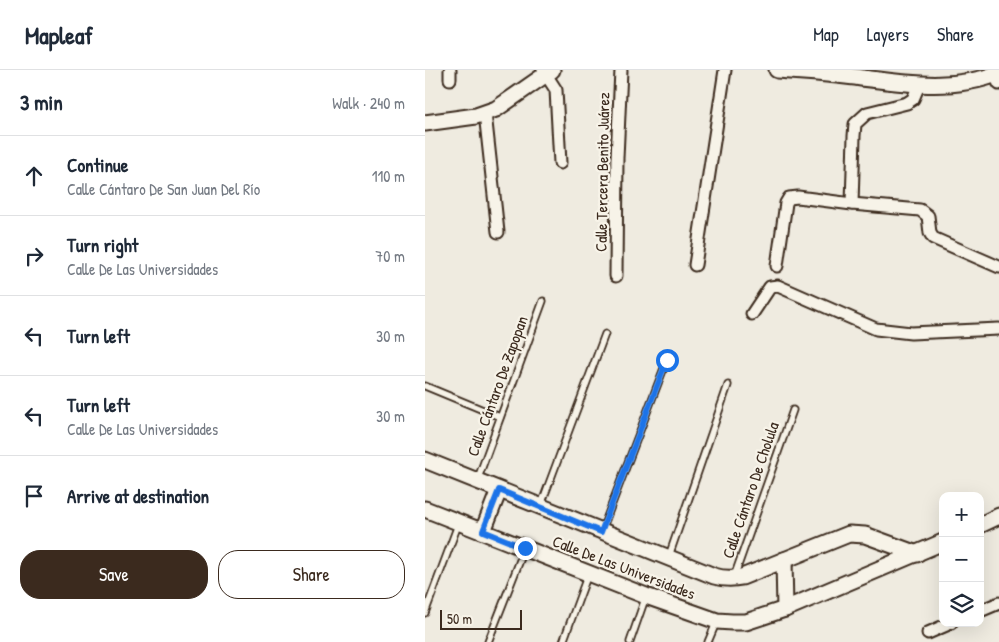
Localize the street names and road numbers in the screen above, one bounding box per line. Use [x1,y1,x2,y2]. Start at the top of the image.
street label: Calle Tercera Benito Juárez [590,92,614,252]
street label: Calle Cántaro De Zapopan [461,313,533,459]
street label: Calle Cántaro De Cholula [716,419,784,561]
street label: Calle De Las Universidades [549,530,699,604]

